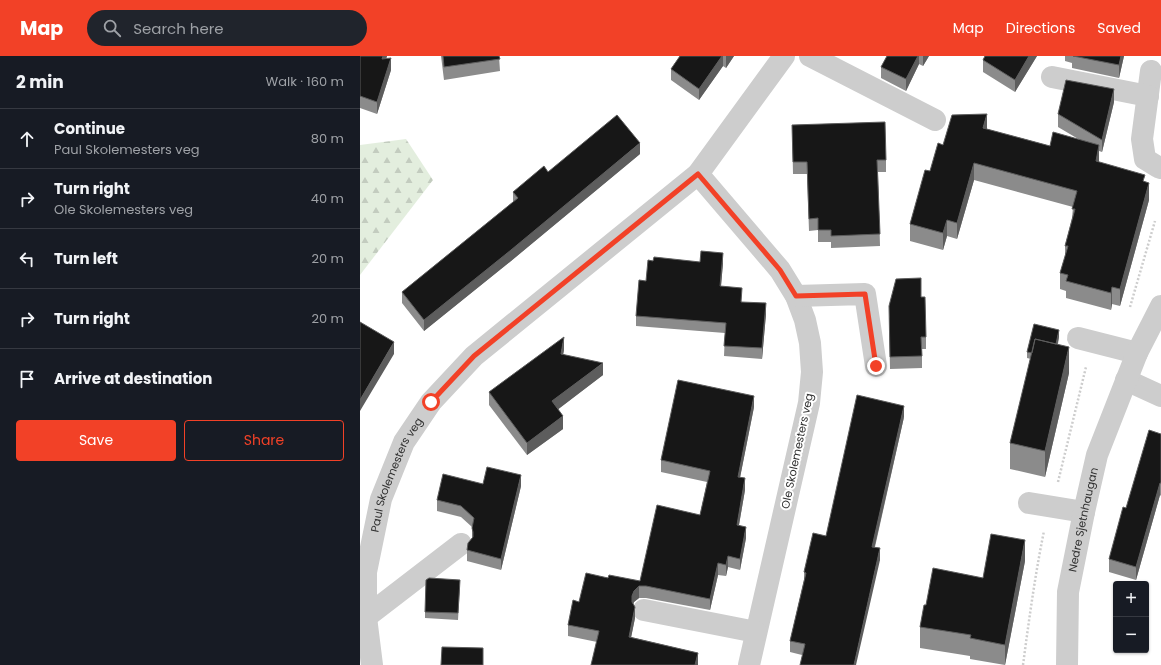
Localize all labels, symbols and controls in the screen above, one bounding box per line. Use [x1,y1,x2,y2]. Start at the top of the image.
search box [87,10,367,46]
text: Map [20,15,63,42]
icon: search [101,17,123,39]
text: Search here [133,18,224,39]
text: Map [953,18,984,38]
text: Directions [1006,18,1075,38]
text: Saved [1097,18,1141,38]
text: 2 min [16,70,64,94]
text: Walk · 160 m [265,72,344,91]
text: Continue [54,118,125,139]
icon: ahead [16,128,38,150]
text: 80 m [311,129,344,148]
text: Paul Skolemesters veg [54,140,199,159]
text: Turn right [54,178,130,199]
icon: right [16,188,38,210]
text: 40 m [311,189,344,208]
text: Ole Skolemesters veg [54,200,193,219]
icon: left [16,248,38,270]
text: Turn left [54,248,118,269]
text: 20 m [311,249,344,268]
icon: right [16,308,38,330]
text: Turn right [54,308,130,329]
text: 20 m [311,309,344,328]
route end [867,357,885,375]
icon: arrive [16,368,38,390]
text: Arrive at destination [54,368,212,389]
street label: Ole Skolemesters veg [777,392,817,510]
route start [422,393,440,411]
street label: Paul Skolemesters veg [366,414,426,533]
button: Save [16,420,176,461]
button: Share [184,420,344,461]
street label: Nedre Sjetnhaugan [1064,466,1102,573]
map controls [1113,581,1149,653]
button: + [1113,581,1149,617]
button: − [1113,617,1149,653]

